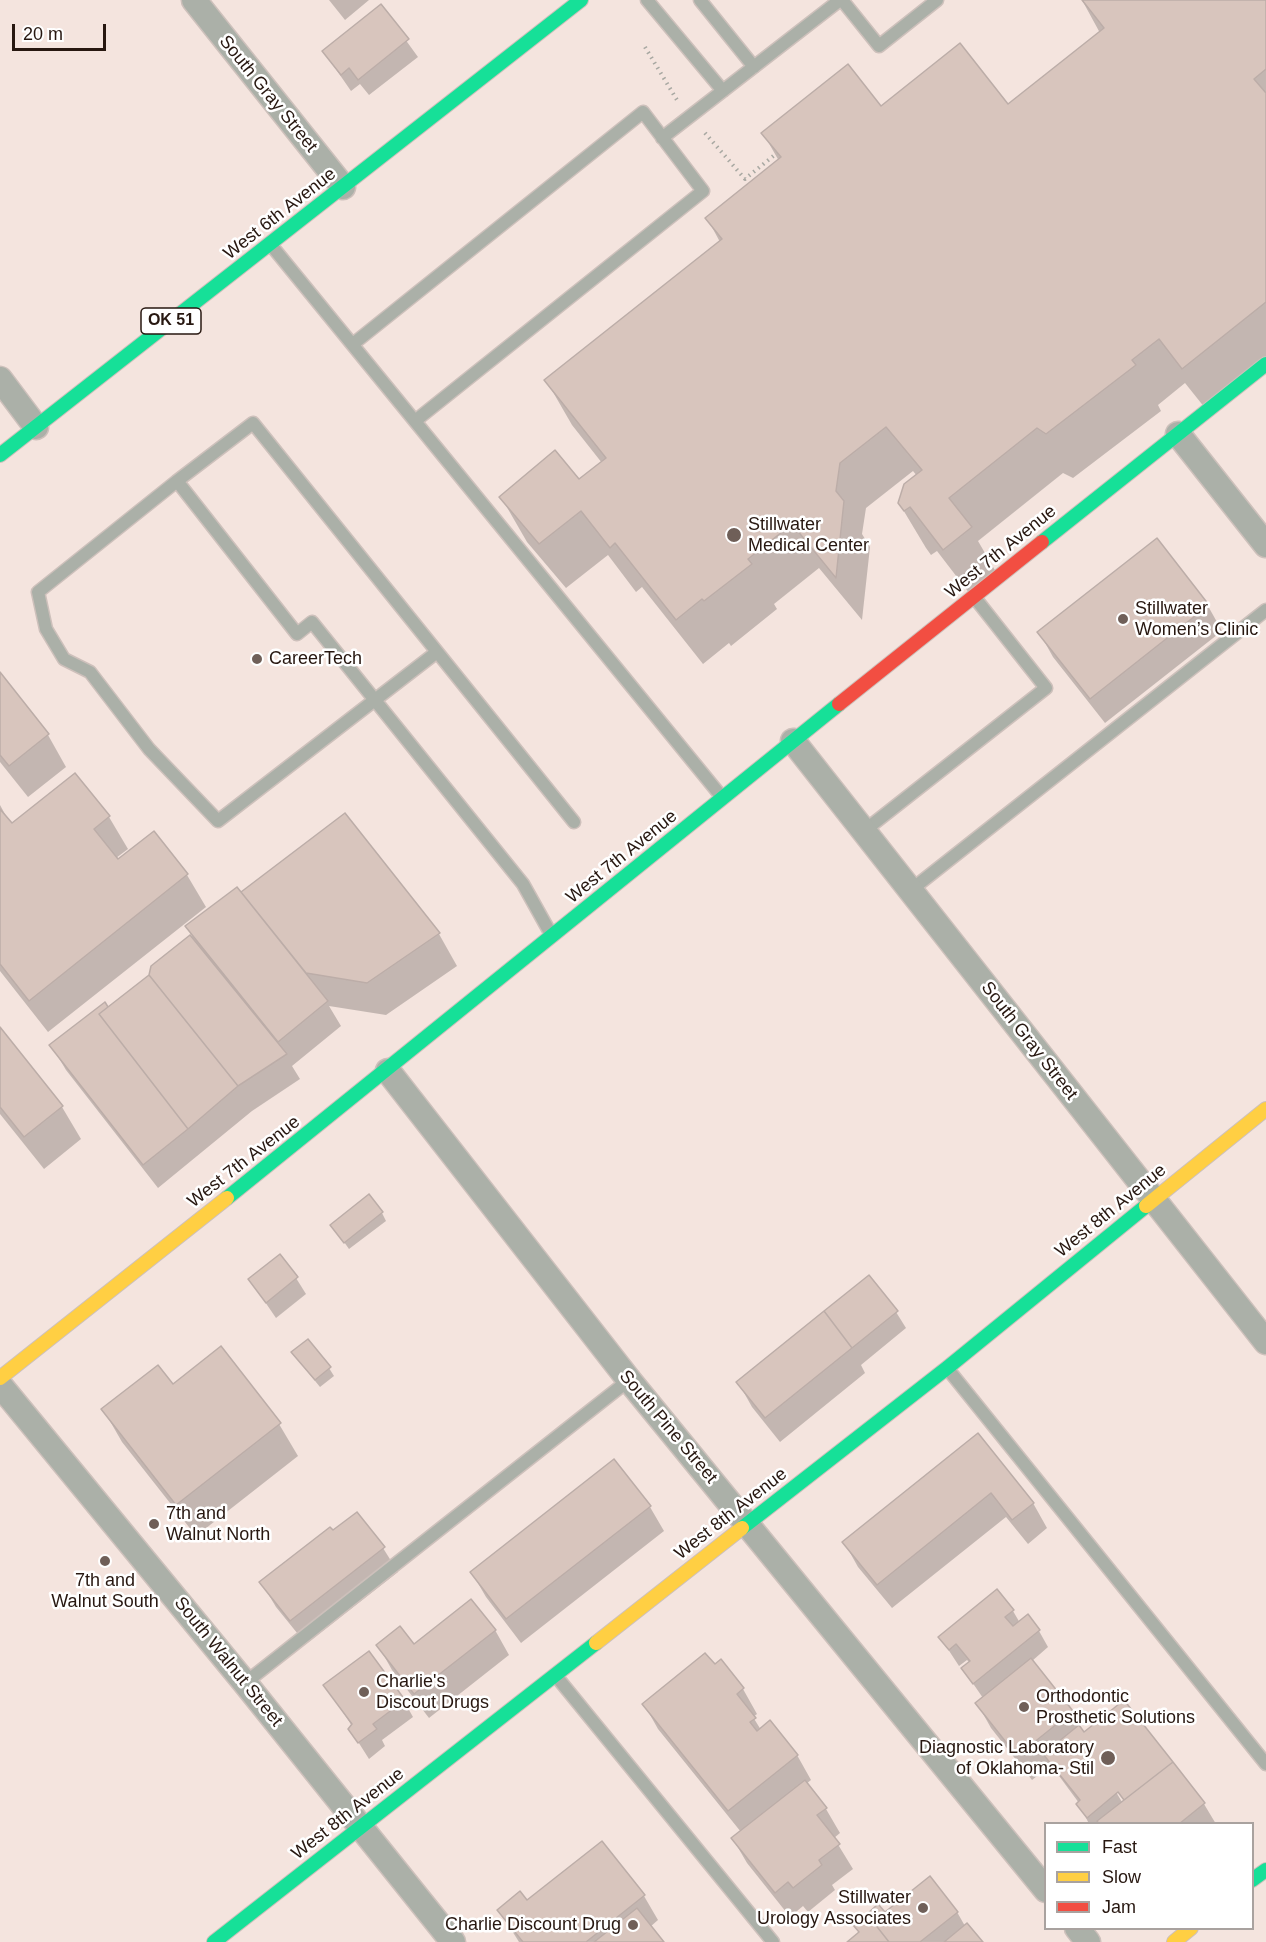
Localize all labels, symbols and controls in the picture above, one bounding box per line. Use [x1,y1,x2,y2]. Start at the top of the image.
scale bar [15,12,110,50]
text: 20 m [23,24,63,44]
street label: South Gray Street [214,31,322,157]
street label: West 6th Avenue [220,163,340,265]
road number: OK 51 [141,308,201,334]
street label: West 7th Avenue [941,501,1061,603]
place label: Stillwater Medical Center [748,514,869,556]
marker: Stillwater Medical Center [725,526,743,544]
place label: Stillwater Women’s Clinic [1135,598,1258,640]
marker: Stillwater Women’s Clinic [1116,612,1130,626]
place label: CareerTech [269,648,362,670]
marker: CareerTech [250,652,264,666]
street label: West 7th Avenue [562,806,682,908]
street label: South Gray Street [976,978,1082,1104]
street label: West 7th Avenue [184,1111,304,1213]
street label: West 8th Avenue [1051,1160,1171,1262]
street label: South Pine Street [614,1366,722,1488]
street label: West 8th Avenue [671,1463,791,1565]
place label: 7th and Walnut North [166,1503,270,1546]
marker: 7th and Walnut North [147,1517,161,1531]
marker: 7th and Walnut South [98,1554,112,1568]
place label: 7th and Walnut South [51,1570,159,1612]
street label: South Walnut Street [169,1593,287,1731]
place label: Charlie's Discout Drugs [376,1671,489,1714]
marker: Charlie's Discout Drugs [357,1685,371,1699]
place label: Orthodontic Prosthetic Solutions [1036,1686,1195,1728]
marker: Orthodontic Prosthetic Solutions [1017,1700,1031,1714]
place label: Diagnostic Laboratory of Oklahoma- Stil [919,1737,1094,1780]
marker: Diagnostic Laboratory of Oklahoma- Stil [1099,1749,1117,1767]
street label: West 8th Avenue [288,1763,408,1865]
legend [1044,1822,1254,1930]
text: Fast [1102,1837,1137,1857]
text: Slow [1102,1867,1141,1887]
place label: Stillwater Urology Associates [757,1887,911,1930]
text: Jam [1102,1897,1136,1917]
marker: Stillwater Urology Associates [916,1901,930,1915]
place label: Charlie Discount Drug [445,1914,621,1936]
marker: Charlie Discount Drug [626,1918,640,1932]

